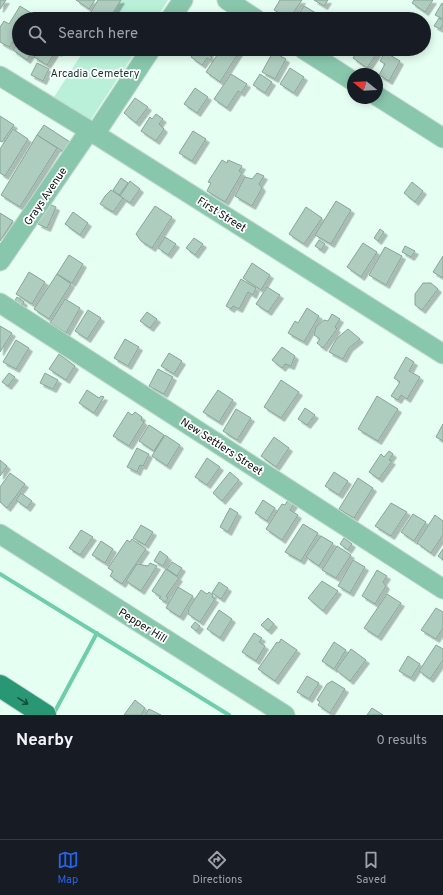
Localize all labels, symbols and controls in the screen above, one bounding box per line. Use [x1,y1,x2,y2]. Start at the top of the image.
search box [12,12,431,56]
icon: search [26,23,48,45]
text: Search here [58,25,138,44]
park label: Arcadia Cemetery [51,67,140,81]
north arrow [347,68,383,104]
street label: Grays Avenue [21,165,70,228]
street label: First Street [194,194,249,235]
street label: New Settlers Street [178,415,265,479]
street label: Pepper Hill [116,605,169,646]
one-way arrow [17,696,28,705]
text: Nearby [16,730,73,752]
text: 0 results [376,733,427,749]
tab: Map [57,849,79,887]
tab: Directions [192,849,242,887]
tab: Saved [356,849,386,887]

